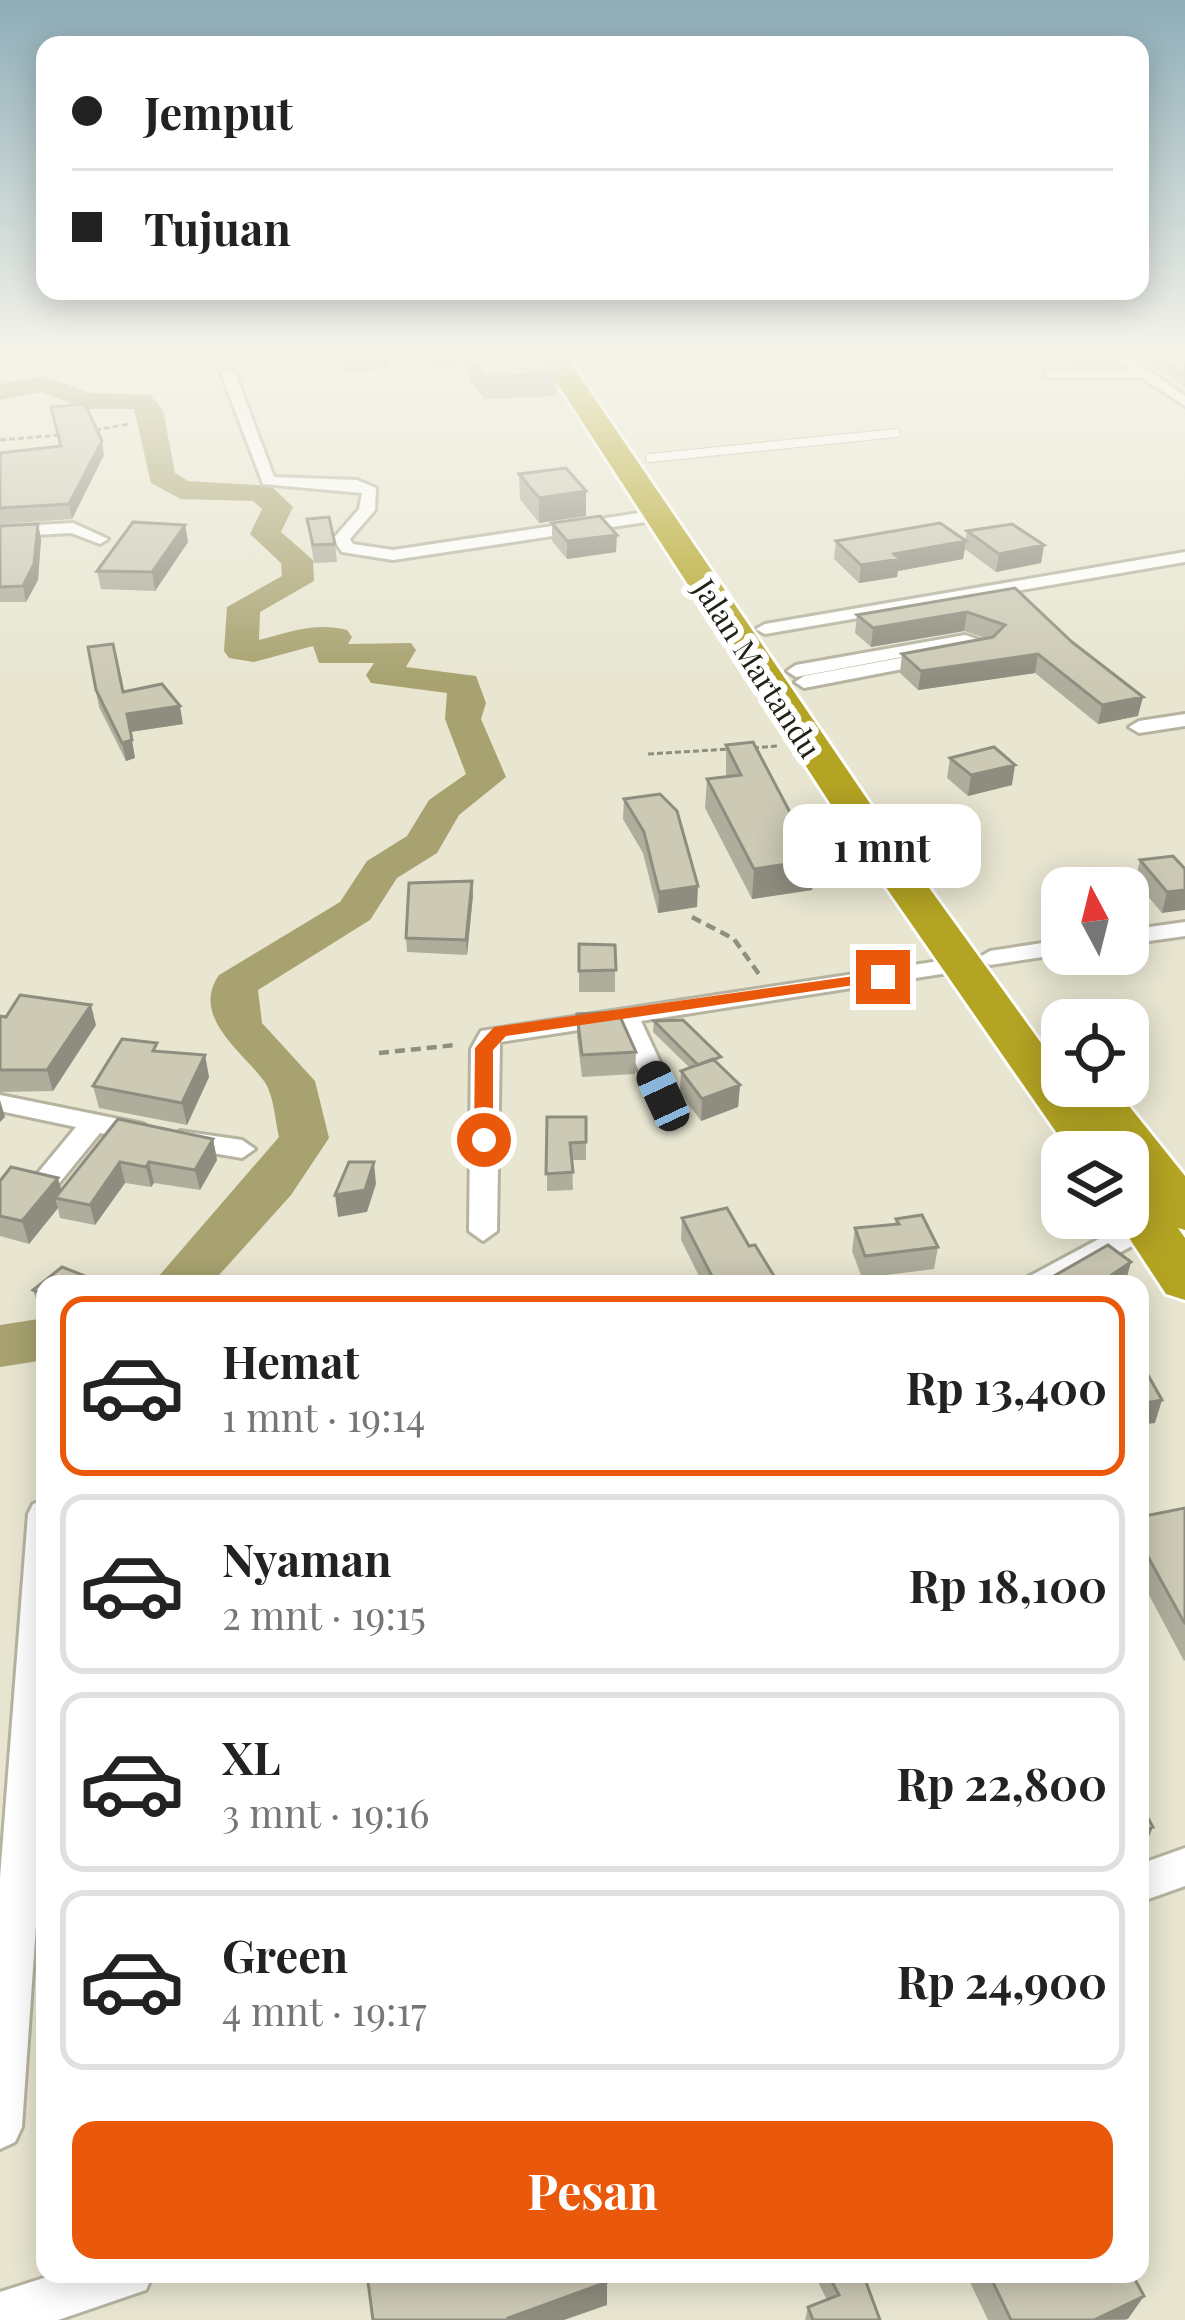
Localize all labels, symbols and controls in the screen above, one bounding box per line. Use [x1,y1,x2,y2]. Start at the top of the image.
text: Jemput [144,81,293,141]
text: Tujuan [144,197,291,257]
street label: Jalan Martandu [685,570,831,765]
callout: 1 mnt [784,803,982,887]
text: 1 mnt [834,820,931,872]
north arrow [1041,867,1149,975]
map controls [1041,867,1149,1239]
route end [856,950,910,1004]
button: locate [1041,999,1149,1107]
car [631,1056,695,1136]
route start [457,1113,511,1167]
button: layers [1041,1131,1149,1239]
text: Hemat [222,1330,359,1390]
icon: car [78,1332,186,1440]
text: Rp 13,400 [905,1356,1107,1416]
text: 1 mnt · 19:14 [222,1390,425,1442]
text: Nyaman [222,1528,392,1588]
icon: car [78,1530,186,1638]
text: Rp 18,100 [908,1554,1107,1614]
text: 2 mnt · 19:15 [222,1588,426,1640]
text: XL [222,1726,281,1786]
icon: car [78,1728,186,1836]
text: Rp 22,800 [896,1752,1107,1812]
text: 3 mnt · 19:16 [222,1786,429,1838]
text: Green [222,1924,348,1984]
icon: car [78,1926,186,2034]
text: Rp 24,900 [897,1950,1107,2010]
text: 4 mnt · 19:17 [222,1984,427,2036]
button: Pesan [72,2121,1113,2259]

